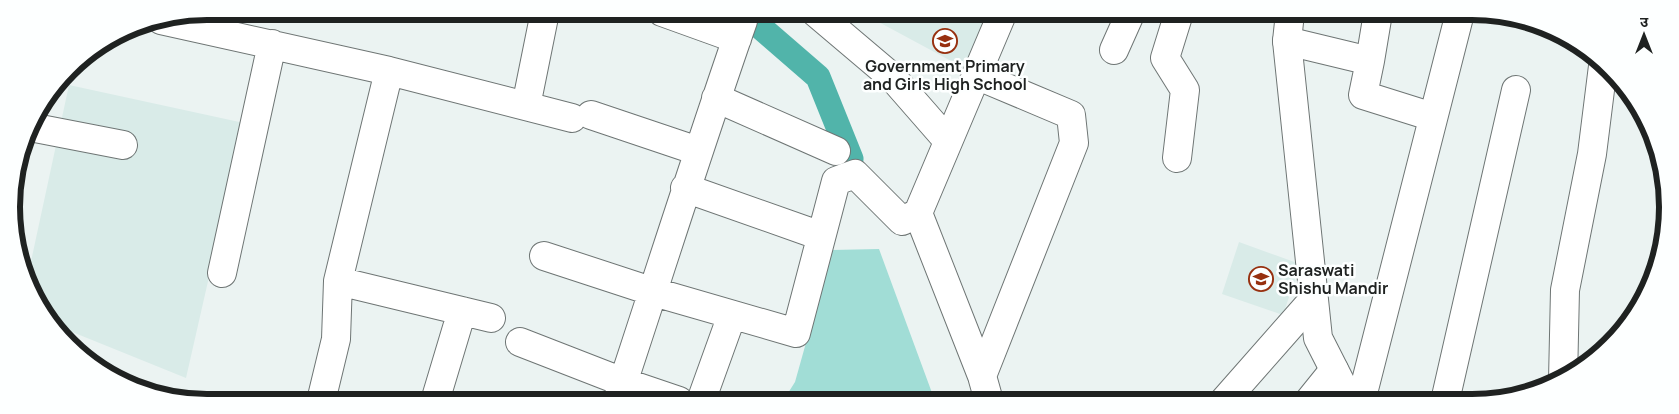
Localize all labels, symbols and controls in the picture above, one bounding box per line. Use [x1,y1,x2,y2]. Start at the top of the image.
north arrow [1619,10,1669,60]
text: उ [1640,12,1649,31]
school or university icon: Government Primary and Girls High School [932,28,958,54]
place label: Government Primary and Girls High School [863,55,1027,95]
place label: Saraswati Shishu Mandir [1278,259,1388,299]
school or university icon: Saraswati Shishu Mandir [1248,266,1274,292]

